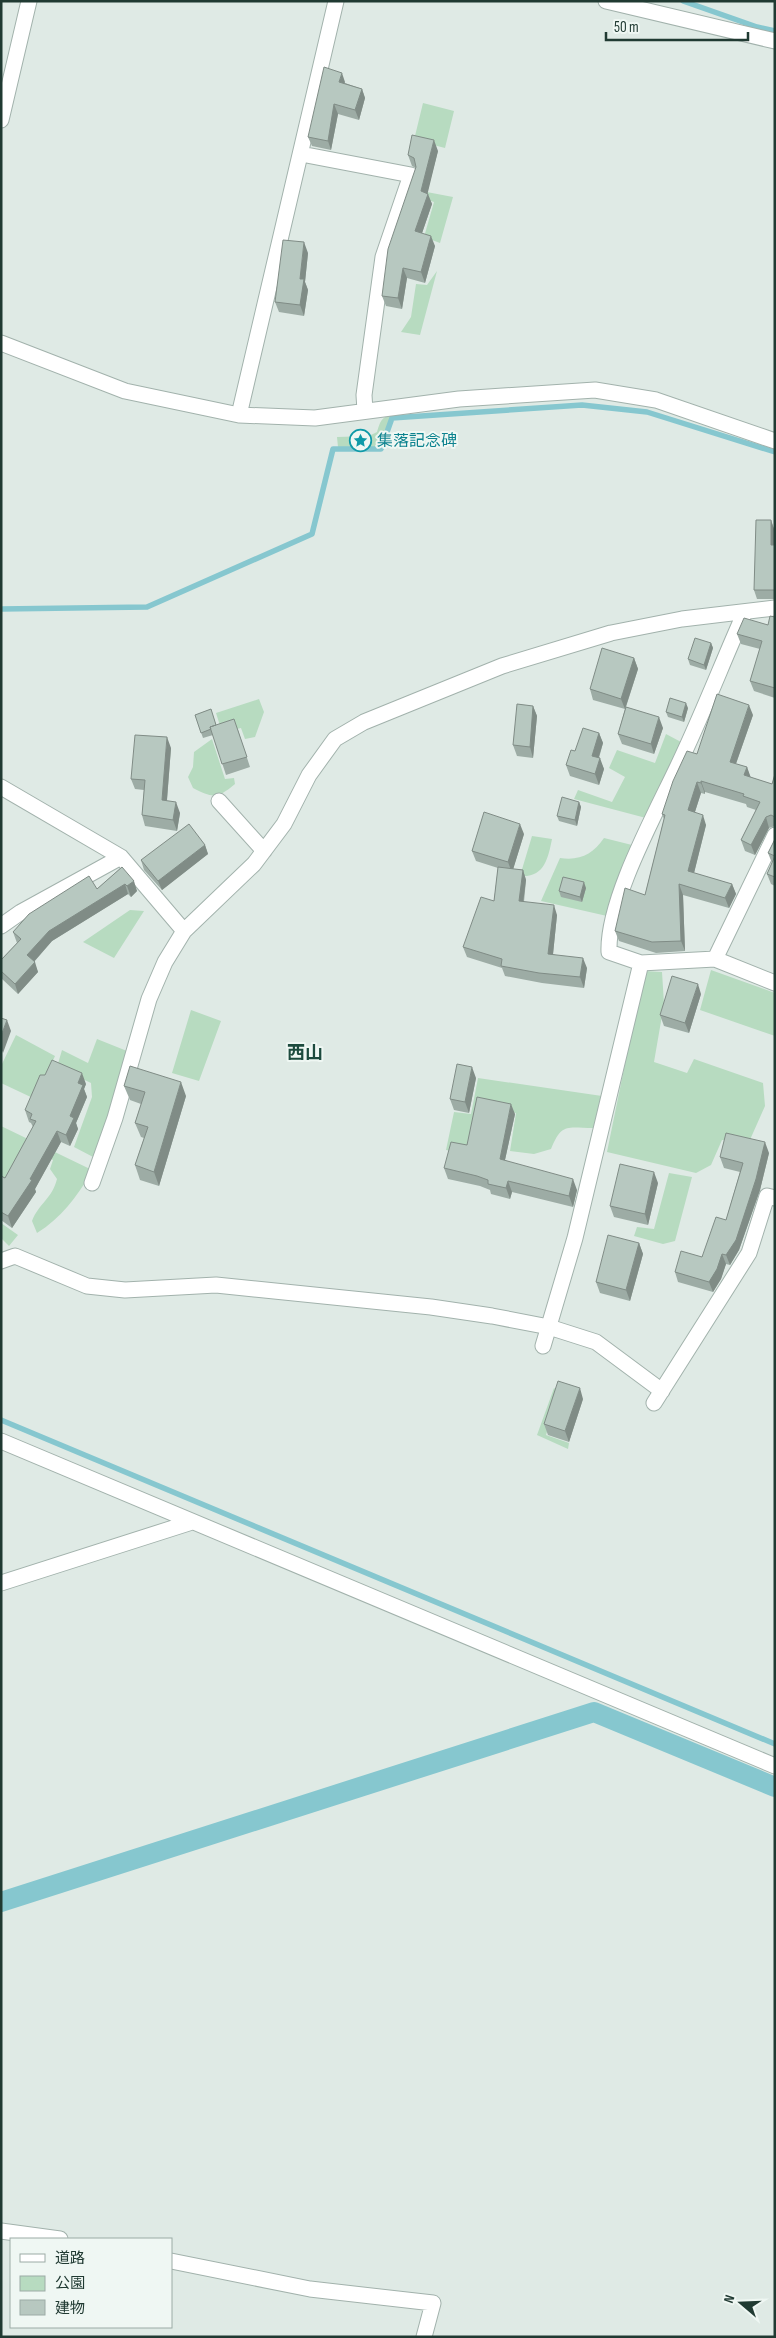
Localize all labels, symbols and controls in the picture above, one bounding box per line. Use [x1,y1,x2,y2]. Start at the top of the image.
scale bar [606,10,748,42]
text: 50 m [614,18,639,37]
place icon: 集落記念碑 [349,429,373,453]
place label: 集落記念碑 [377,432,457,451]
district label: 西山 [287,1043,323,1064]
legend [10,2238,172,2328]
text: 道路 [55,2249,85,2268]
text: 公園 [55,2274,85,2293]
north arrow [716,2278,766,2328]
text: N [720,2293,738,2305]
text: 建物 [55,2299,85,2318]

